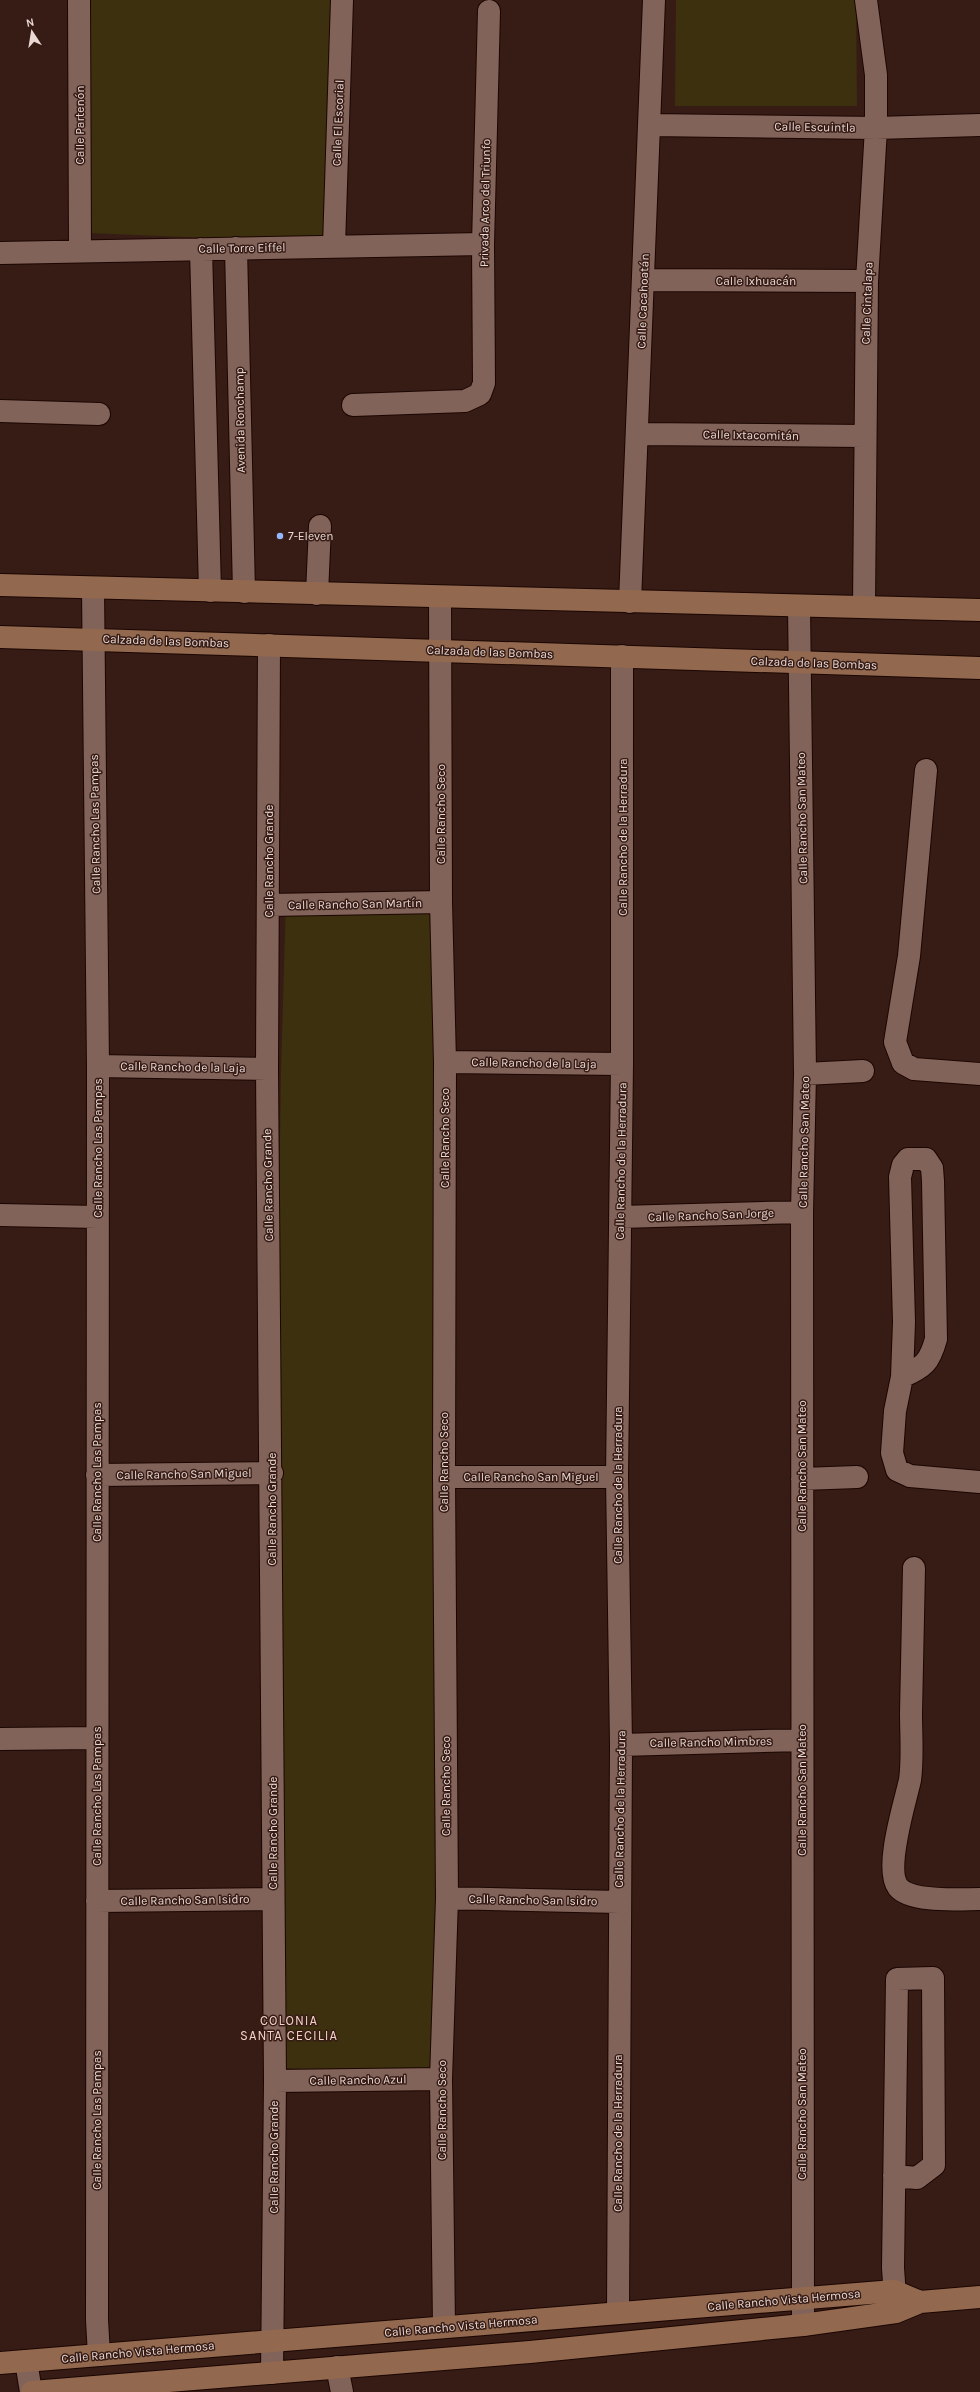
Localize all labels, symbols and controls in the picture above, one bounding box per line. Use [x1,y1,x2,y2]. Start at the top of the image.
north arrow [12,12,52,52]
text: N [25,16,35,30]
street label: Calle El Escorial [329,80,347,166]
street label: Calle Partenón [73,86,87,165]
street label: Calle Escuintla [774,119,856,135]
street label: Privada Arco del Triunfo [477,139,493,267]
street label: Calle Torre Eiffel [198,240,286,256]
street label: Calle Cacahoatán [634,253,652,349]
street label: Calle Cintalapa [859,261,875,345]
street label: Calle Ixhuacán [716,274,796,288]
street label: Avenida Ronchamp [232,367,248,473]
street label: Calle Ixtacomitán [703,427,799,443]
place label: 7-Eleven [288,529,334,543]
marker: 7-Eleven [275,531,285,541]
street label: Calzada de las Bombas [102,632,230,650]
street label: Calzada de las Bombas [426,643,554,661]
street label: Calzada de las Bombas [750,654,878,672]
street label: Calle Rancho San Mateo [794,752,810,884]
street label: Calle Rancho Las Pampas [87,754,103,894]
street label: Calle Rancho de la Herradura [616,758,630,916]
street label: Calle Rancho Seco [434,764,448,864]
street label: Calle Rancho Grande [262,805,276,917]
street label: Calle Rancho San Martín [288,896,422,912]
street label: Calle Rancho de la Laja [471,1055,597,1071]
street label: Calle Rancho de la Laja [120,1059,246,1075]
street label: Calle Rancho San Mateo [796,1076,812,1208]
street label: Calle Rancho Las Pampas [91,1078,105,1218]
street label: Calle Rancho de la Herradura [613,1082,629,1240]
street label: Calle Rancho Seco [438,1088,452,1188]
street label: Calle Rancho Grande [260,1128,276,1242]
street label: Calle Rancho San Jorge [648,1206,774,1224]
street label: Calle Rancho San Mateo [795,1400,809,1532]
street label: Calle Rancho Las Pampas [90,1402,104,1542]
street label: Calle Rancho de la Herradura [611,1406,625,1564]
street label: Calle Rancho Seco [437,1412,451,1512]
street label: Calle Rancho Grande [265,1453,279,1565]
street label: Calle Rancho San Miguel [116,1466,252,1482]
street label: Calle Rancho San Miguel [464,1470,599,1484]
street label: Calle Rancho San Mateo [795,1724,809,1856]
street label: Calle Rancho Las Pampas [90,1726,104,1866]
street label: Calle Rancho de la Herradura [612,1730,628,1888]
street label: Calle Rancho Mimbres [650,1734,772,1750]
street label: Calle Rancho Seco [439,1736,453,1836]
street label: Calle Rancho Grande [266,1777,280,1889]
street label: Calle Rancho San Isidro [120,1892,250,1908]
street label: Calle Rancho San Isidro [468,1892,598,1908]
district label: COLONIA SANTA CECILIA [240,2013,338,2043]
street label: Calle Rancho San Mateo [795,2048,809,2180]
street label: Calle Rancho Las Pampas [90,2050,104,2190]
street label: Calle Rancho de la Herradura [611,2054,625,2212]
street label: Calle Rancho Seco [435,2060,449,2160]
street label: Calle Rancho Azul [309,2072,407,2088]
street label: Calle Rancho Grande [267,2101,281,2213]
street label: Calle Rancho Vista Hermosa [707,2286,861,2314]
street label: Calle Rancho Vista Hermosa [384,2312,538,2340]
street label: Calle Rancho Vista Hermosa [61,2338,215,2366]

